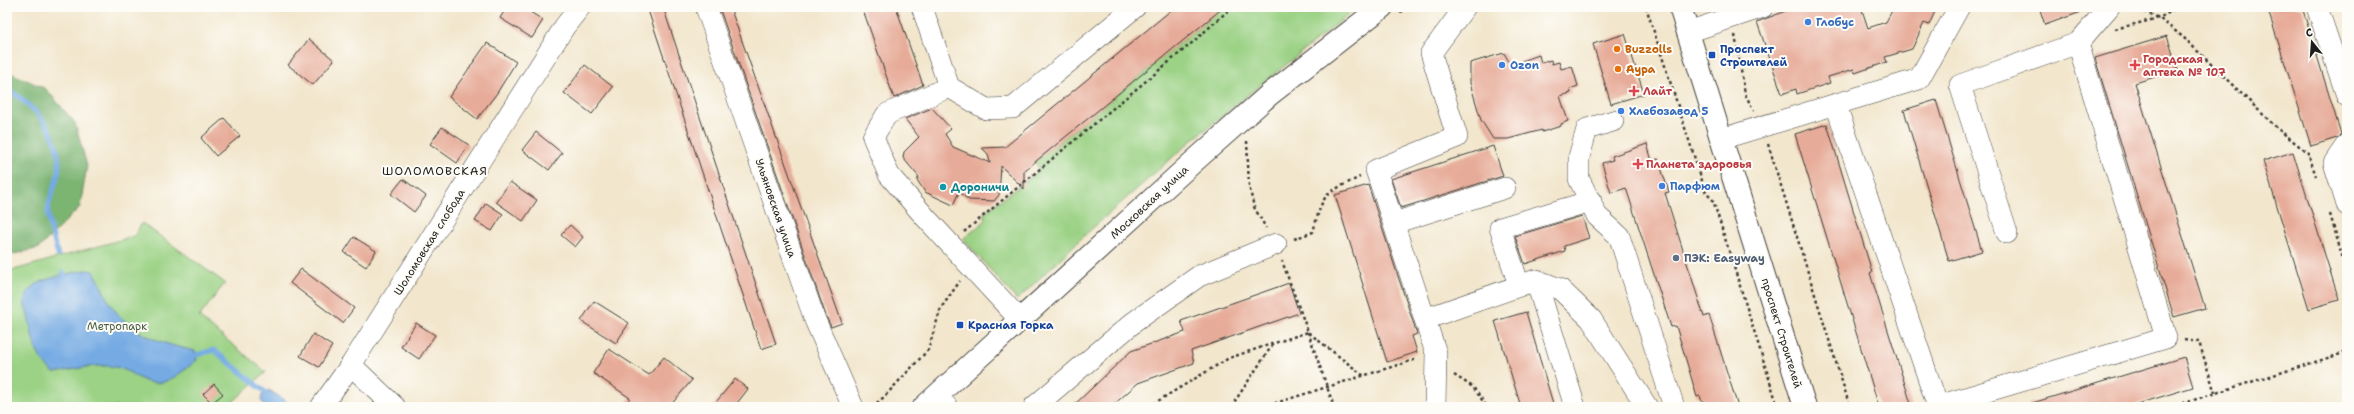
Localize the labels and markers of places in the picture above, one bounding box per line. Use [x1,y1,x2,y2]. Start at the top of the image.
place label: Глобус [1816,15,1854,30]
marker: Глобус [1803,17,1813,27]
place label: Buzzolls [1625,42,1672,57]
place label: Проспект Строителей [1720,42,1788,70]
marker: Buzzolls [1612,44,1622,54]
marker: Проспект Строителей [1707,50,1717,60]
place label: Городская аптека № 107 [2143,52,2226,80]
place label: Ozon [1510,58,1540,73]
marker: Ozon [1497,60,1507,70]
marker: Городская аптека № 107 [2130,60,2140,70]
place label: Аура [1626,62,1656,77]
marker: Аура [1613,64,1623,74]
place label: Лайт [1643,84,1672,99]
marker: Лайт [1628,85,1640,97]
place label: Хлебозавод 5 [1629,104,1709,119]
marker: Хлебозавод 5 [1616,106,1626,116]
place label: Планета здоровья [1646,157,1752,172]
marker: Планета здоровья [1633,159,1643,169]
place label: Парфюм [1670,179,1720,194]
place label: Дороничи [951,180,1009,195]
marker: Парфюм [1657,181,1667,191]
marker: Дороничи [938,182,948,192]
place label: ПЭК: Easyway [1684,251,1765,266]
marker: ПЭК: Easyway [1671,253,1681,263]
place label: Красная Горка [968,318,1054,333]
marker: Красная Горка [955,320,965,330]

